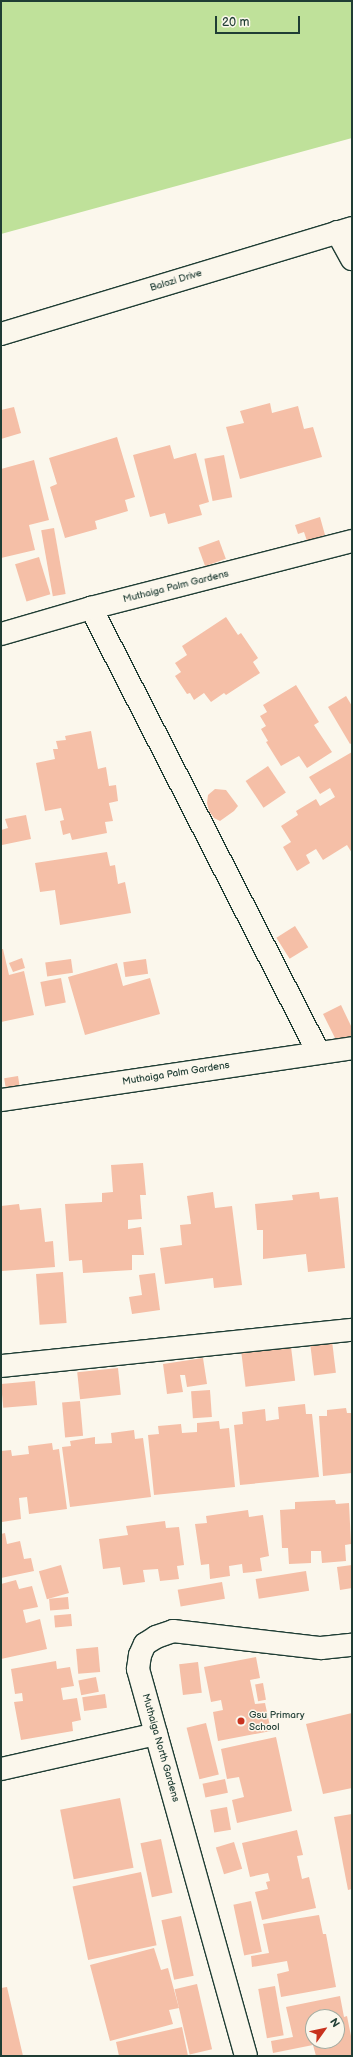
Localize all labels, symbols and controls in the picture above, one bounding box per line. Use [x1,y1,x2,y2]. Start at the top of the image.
scale bar [217,8,302,34]
text: 20 m [222,15,249,30]
street label: Balozi Drive [149,267,203,295]
street label: Muthaiga Palm Gardens [122,568,230,606]
street label: Muthaiga Palm Gardens [121,1060,231,1088]
street label: Muthaiga North Gardens [139,1693,181,1803]
place label: Gsu Primary School [249,1709,305,1732]
marker: Gsu Primary School [236,1716,246,1726]
north arrow [305,2009,345,2049]
text: N [327,2016,342,2030]

